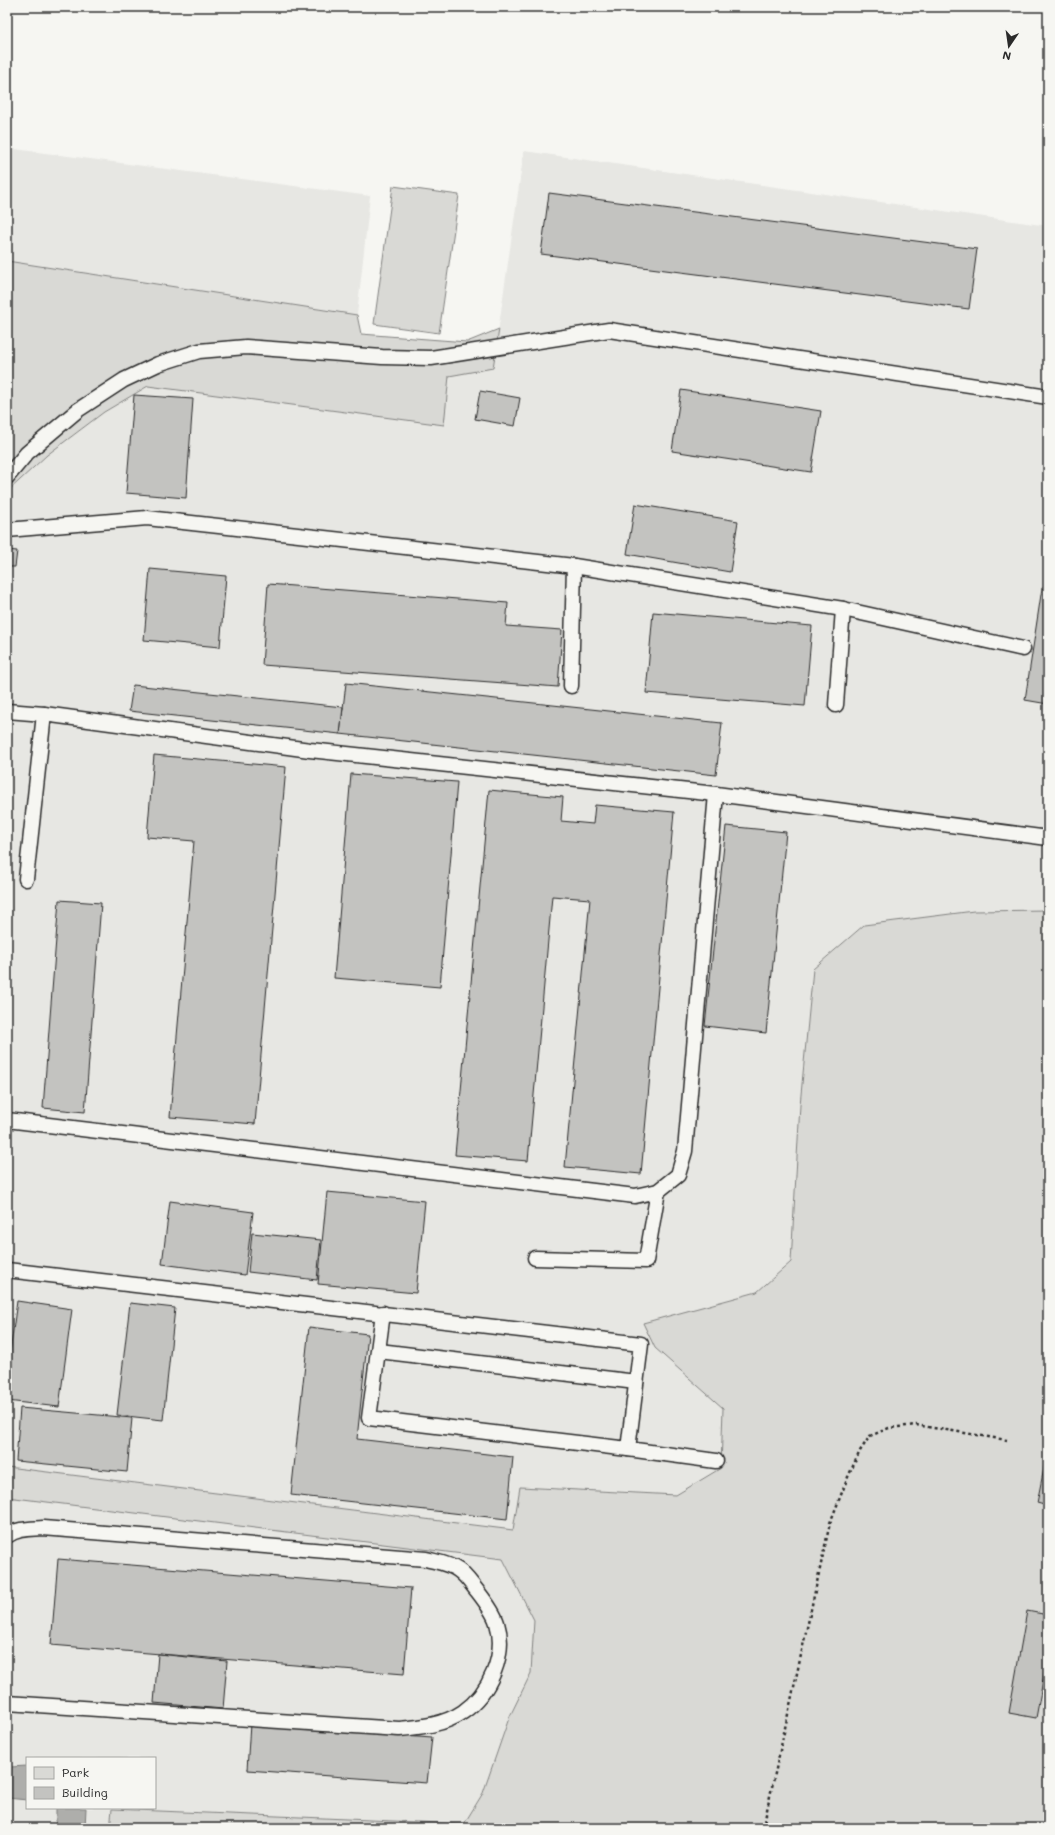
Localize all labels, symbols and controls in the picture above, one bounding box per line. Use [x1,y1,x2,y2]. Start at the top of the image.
north arrow [989,26,1029,66]
text: N [1001,48,1012,64]
legend [26,1757,156,1809]
text: Park [62,1764,89,1780]
text: Building [62,1784,108,1800]

